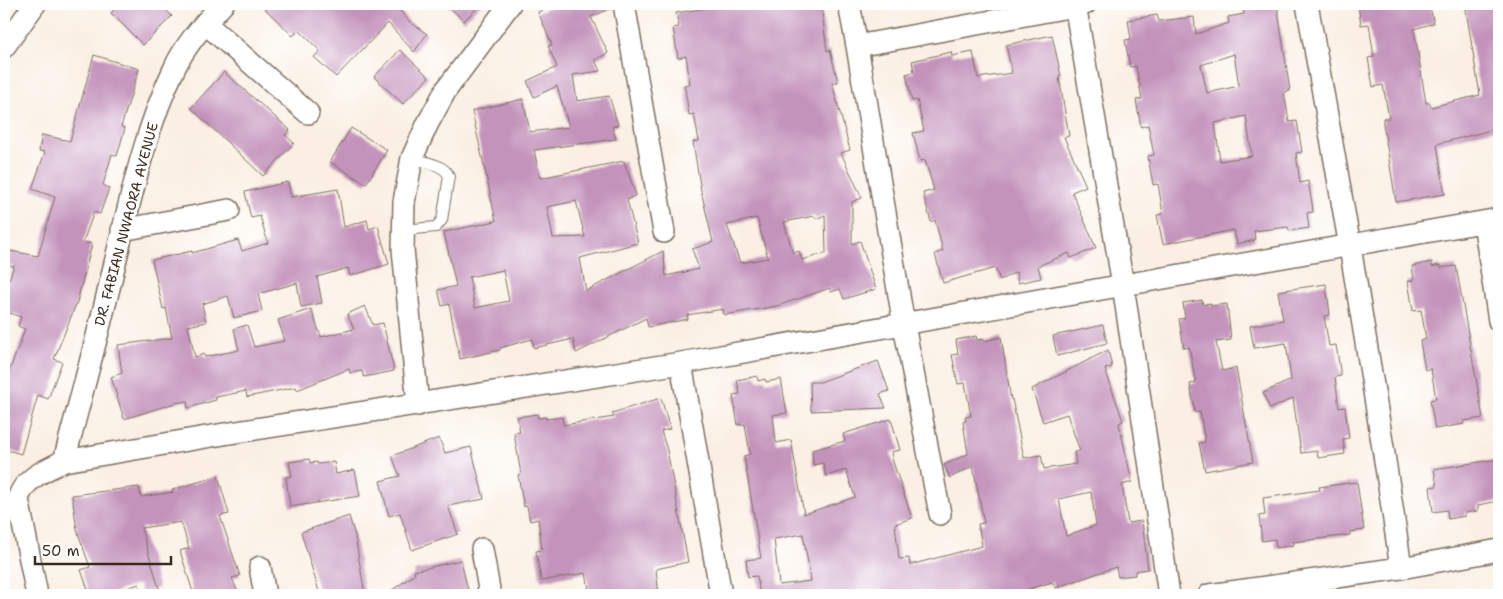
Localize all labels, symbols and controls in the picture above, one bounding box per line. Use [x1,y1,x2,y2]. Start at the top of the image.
street label: DR. FABIAN NWAORA AVENUE [90,120,162,328]
scale bar [35,534,171,566]
text: 50 m [42,541,80,561]

